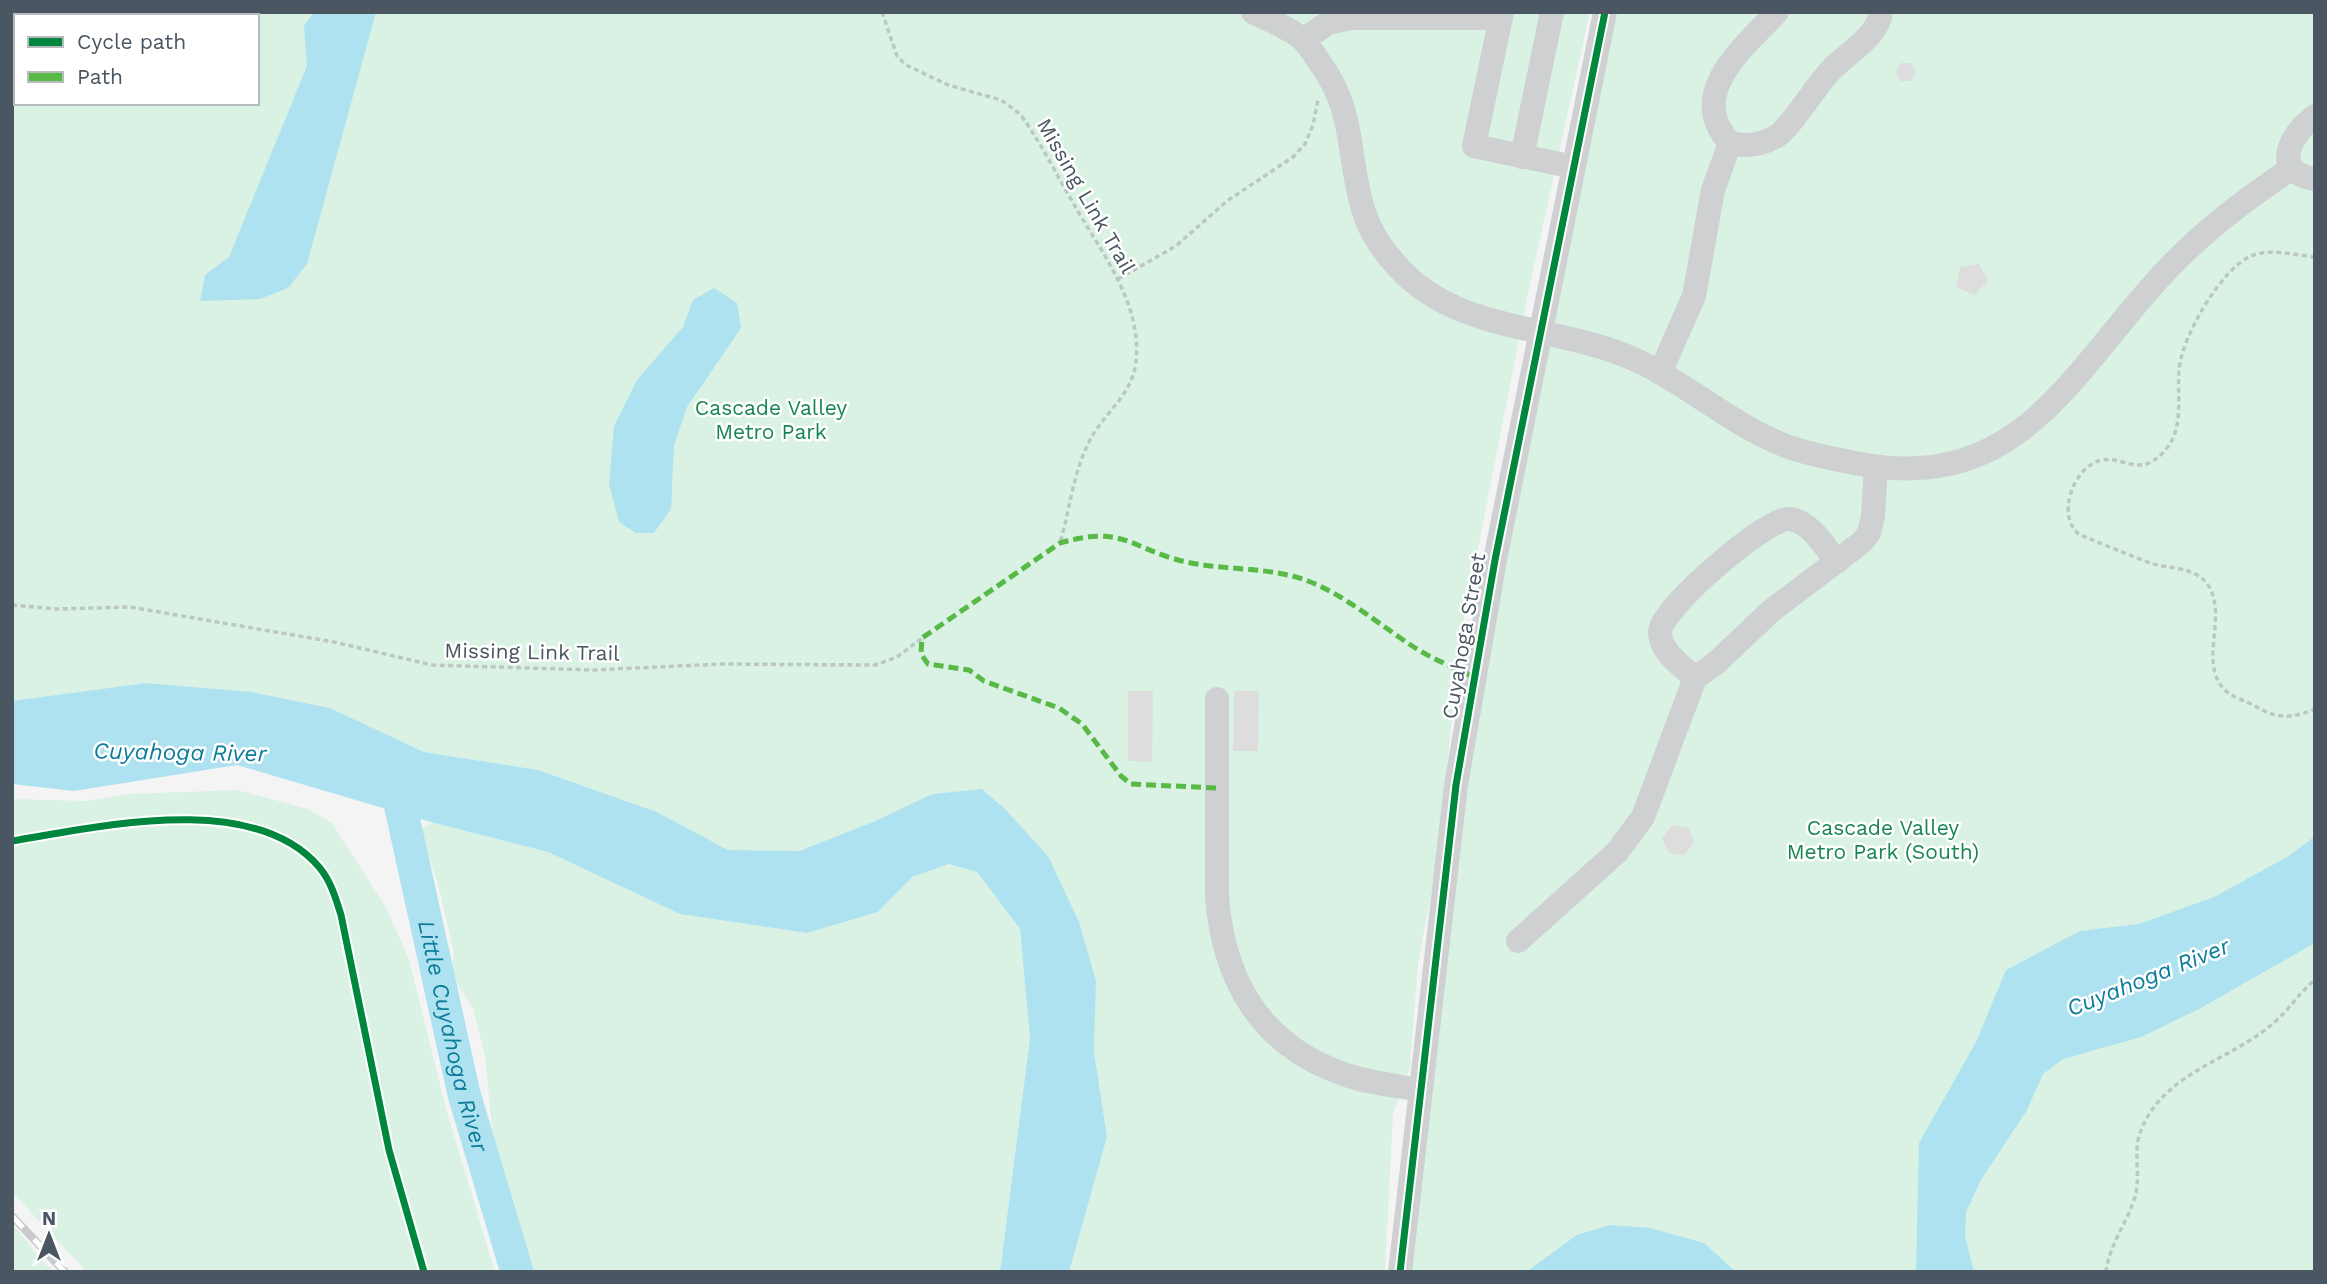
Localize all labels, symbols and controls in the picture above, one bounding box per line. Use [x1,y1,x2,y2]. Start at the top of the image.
legend [14,14,259,105]
text: Cycle path [77,29,186,54]
text: Path [77,64,123,89]
street label: Missing Link Trail [1032,114,1141,278]
park label: Cascade Valley Metro Park [695,395,847,444]
street label: Cuyahoga Street [1437,551,1490,721]
street label: Missing Link Trail [444,637,620,666]
water label: Cuyahoga River [93,737,268,768]
park label: Cascade Valley Metro Park (South) [1787,815,1979,864]
water label: Little Cuyahoga River [412,918,494,1156]
water label: Cuyahoga River [2063,932,2235,1022]
north arrow [14,1200,84,1270]
text: N [42,1207,56,1230]

